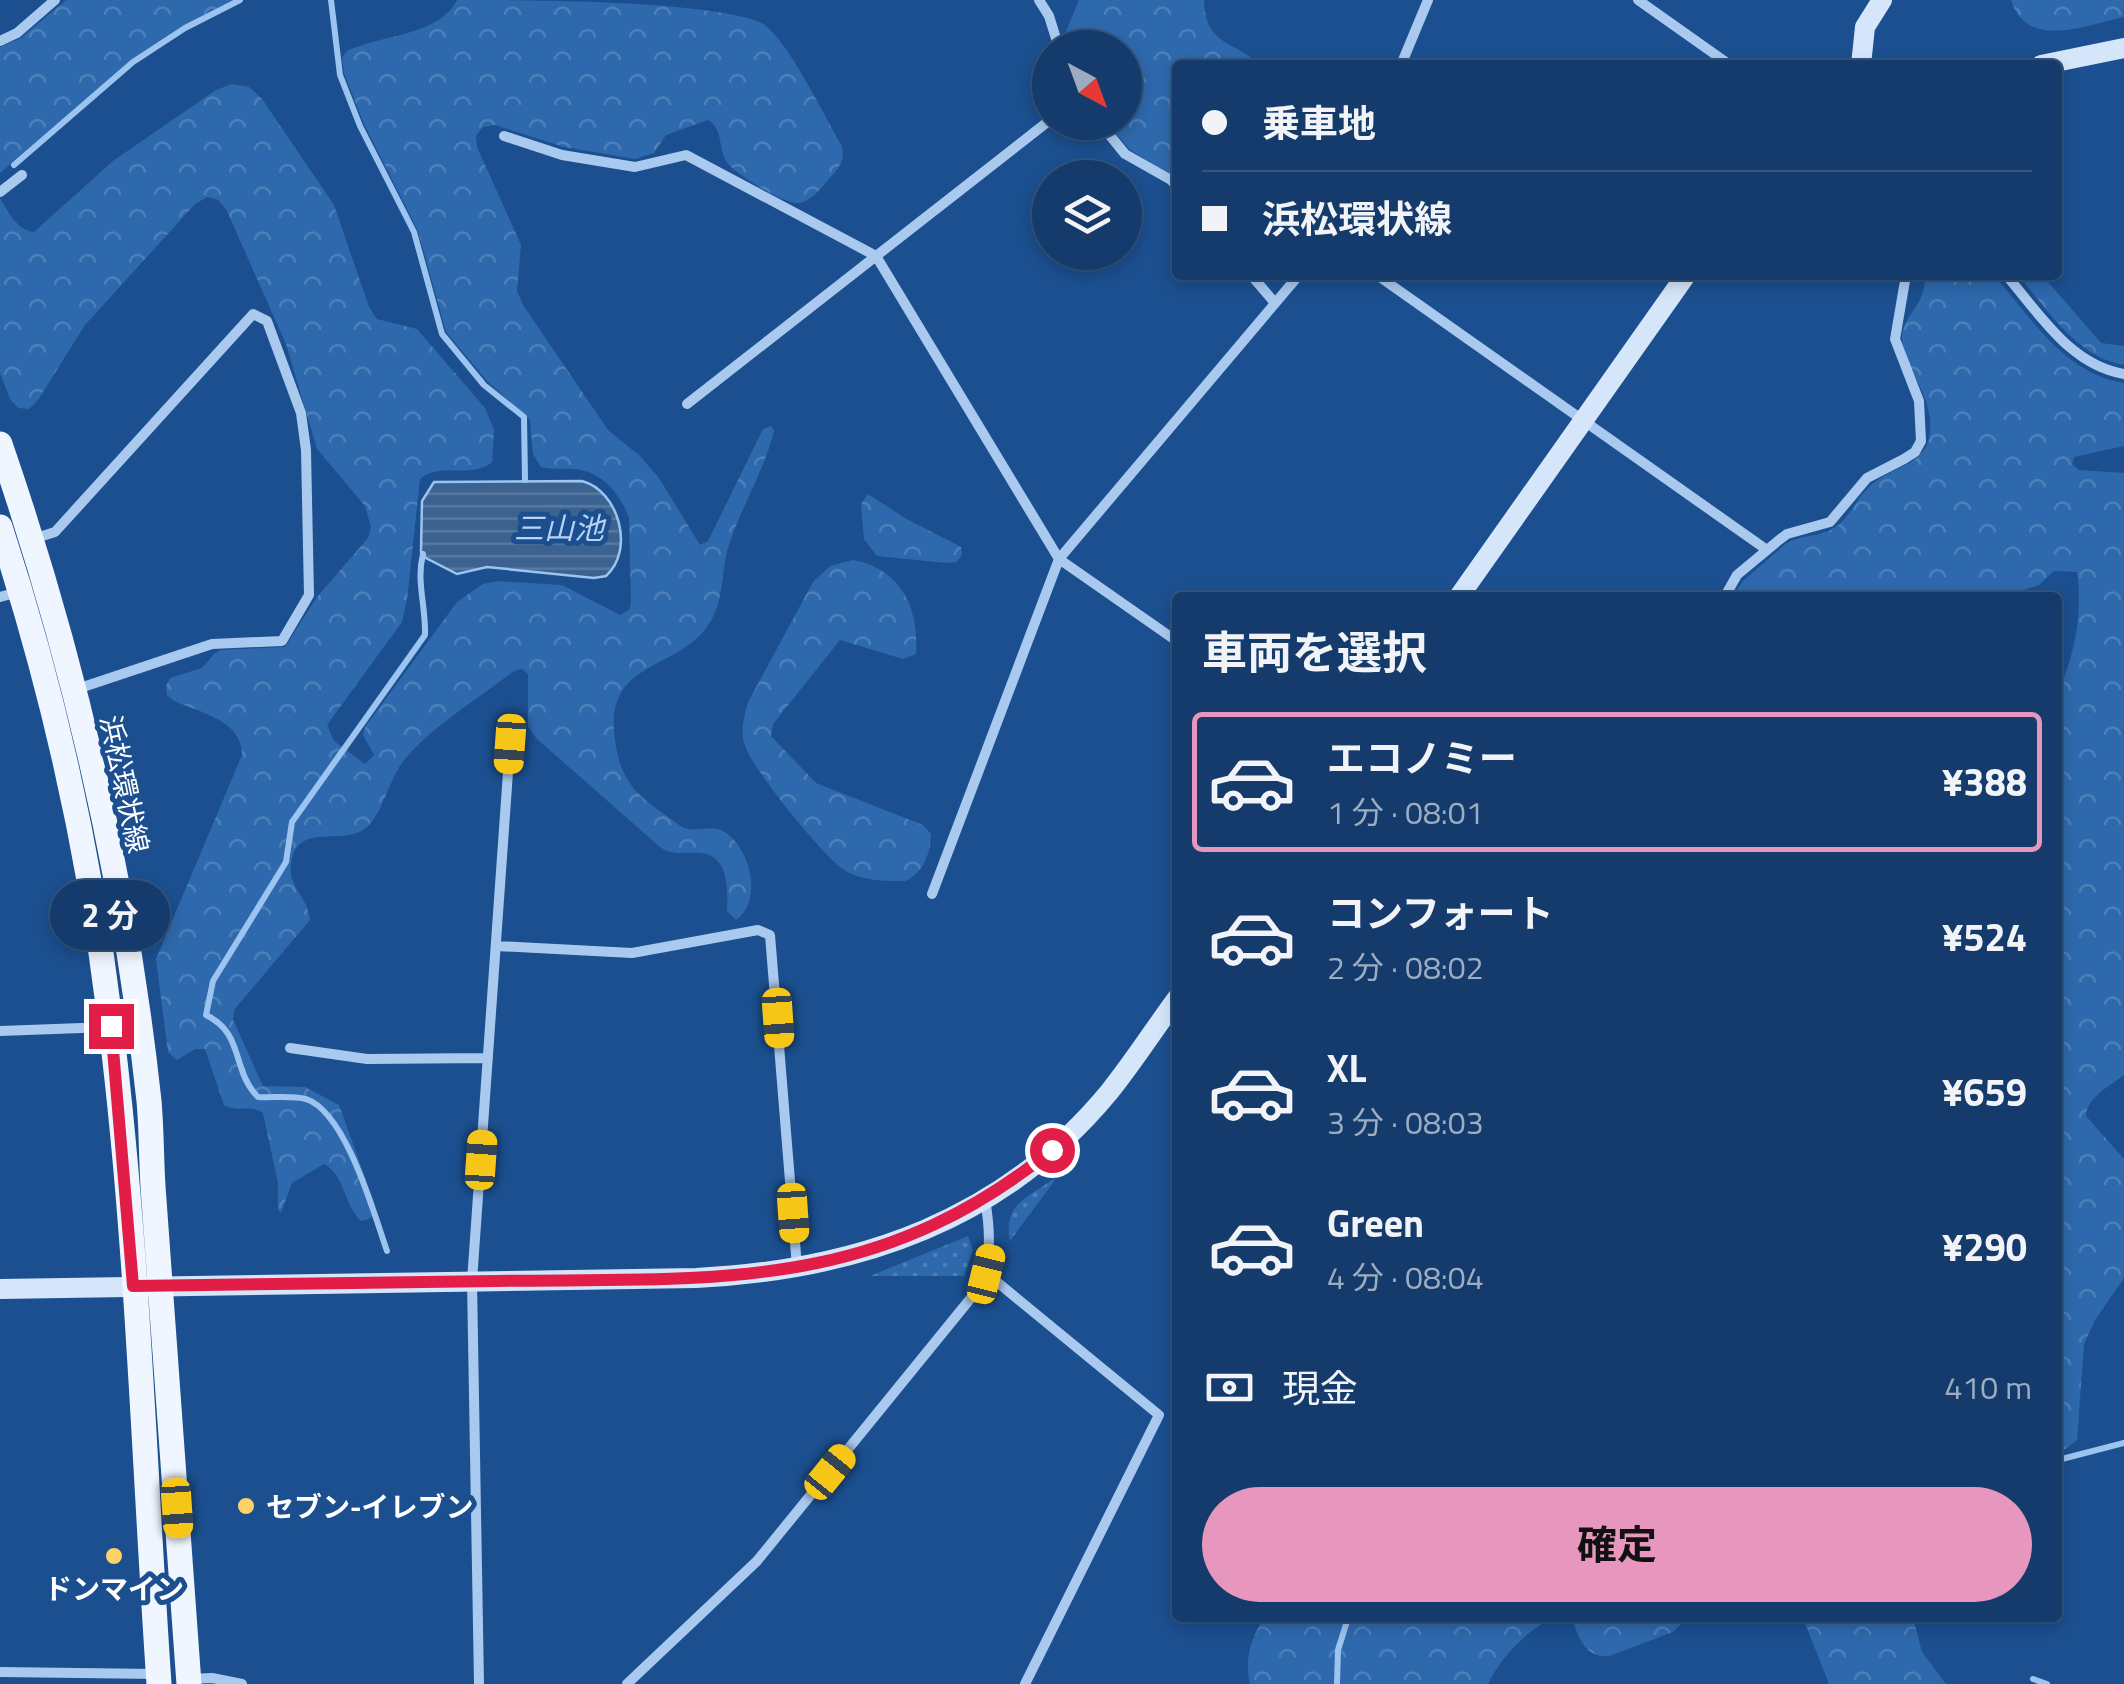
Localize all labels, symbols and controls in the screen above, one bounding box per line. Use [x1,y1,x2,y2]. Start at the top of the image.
north arrow [1032,30,1142,140]
map controls [1032,30,1142,270]
text: 乗車地 [1262,94,1376,152]
button: layers [1032,160,1142,270]
text: 浜松環状線 [1262,190,1452,248]
water label: 三山池 [514,505,607,551]
text: 車両を選択 [1202,618,1427,686]
street label: 浜松環状線 [89,711,161,857]
car [493,713,527,775]
text: エコノミー [1327,729,1517,787]
icon: car [1207,737,1297,827]
text: ¥388 [1942,753,2027,811]
text: 1 分 · 08:01 [1327,788,1484,836]
callout: 2 分 [51,881,171,951]
text: コンフォート [1327,884,1554,942]
text: 2 分 [82,891,138,939]
icon: car [1207,892,1297,982]
text: ¥524 [1942,908,2027,966]
text: 2 分 · 08:02 [1327,943,1484,991]
car [761,987,795,1049]
route end [89,1004,134,1049]
text: XL [1327,1039,1367,1097]
icon: car [1207,1047,1297,1137]
text: ¥659 [1942,1063,2027,1121]
text: 3 分 · 08:03 [1327,1098,1484,1146]
route start [1030,1128,1075,1173]
car [464,1129,498,1191]
car [776,1182,810,1244]
text: Green [1327,1194,1424,1252]
icon: car [1207,1202,1297,1292]
text: ¥290 [1942,1218,2027,1276]
car [964,1241,1008,1307]
text: 4 分 · 08:04 [1327,1253,1484,1301]
text: 現金 [1282,1359,1358,1417]
icon: cash [1202,1360,1257,1415]
text: 410 m [1944,1363,2032,1411]
car [799,1439,861,1505]
car [160,1477,194,1539]
place label: セブン-イレブン [266,1485,473,1528]
button: 確定 [1202,1487,2032,1602]
marker: セブン-イレブン [235,1495,257,1517]
marker: ドンマイン [103,1545,125,1567]
place label: ドンマイン [44,1567,184,1610]

